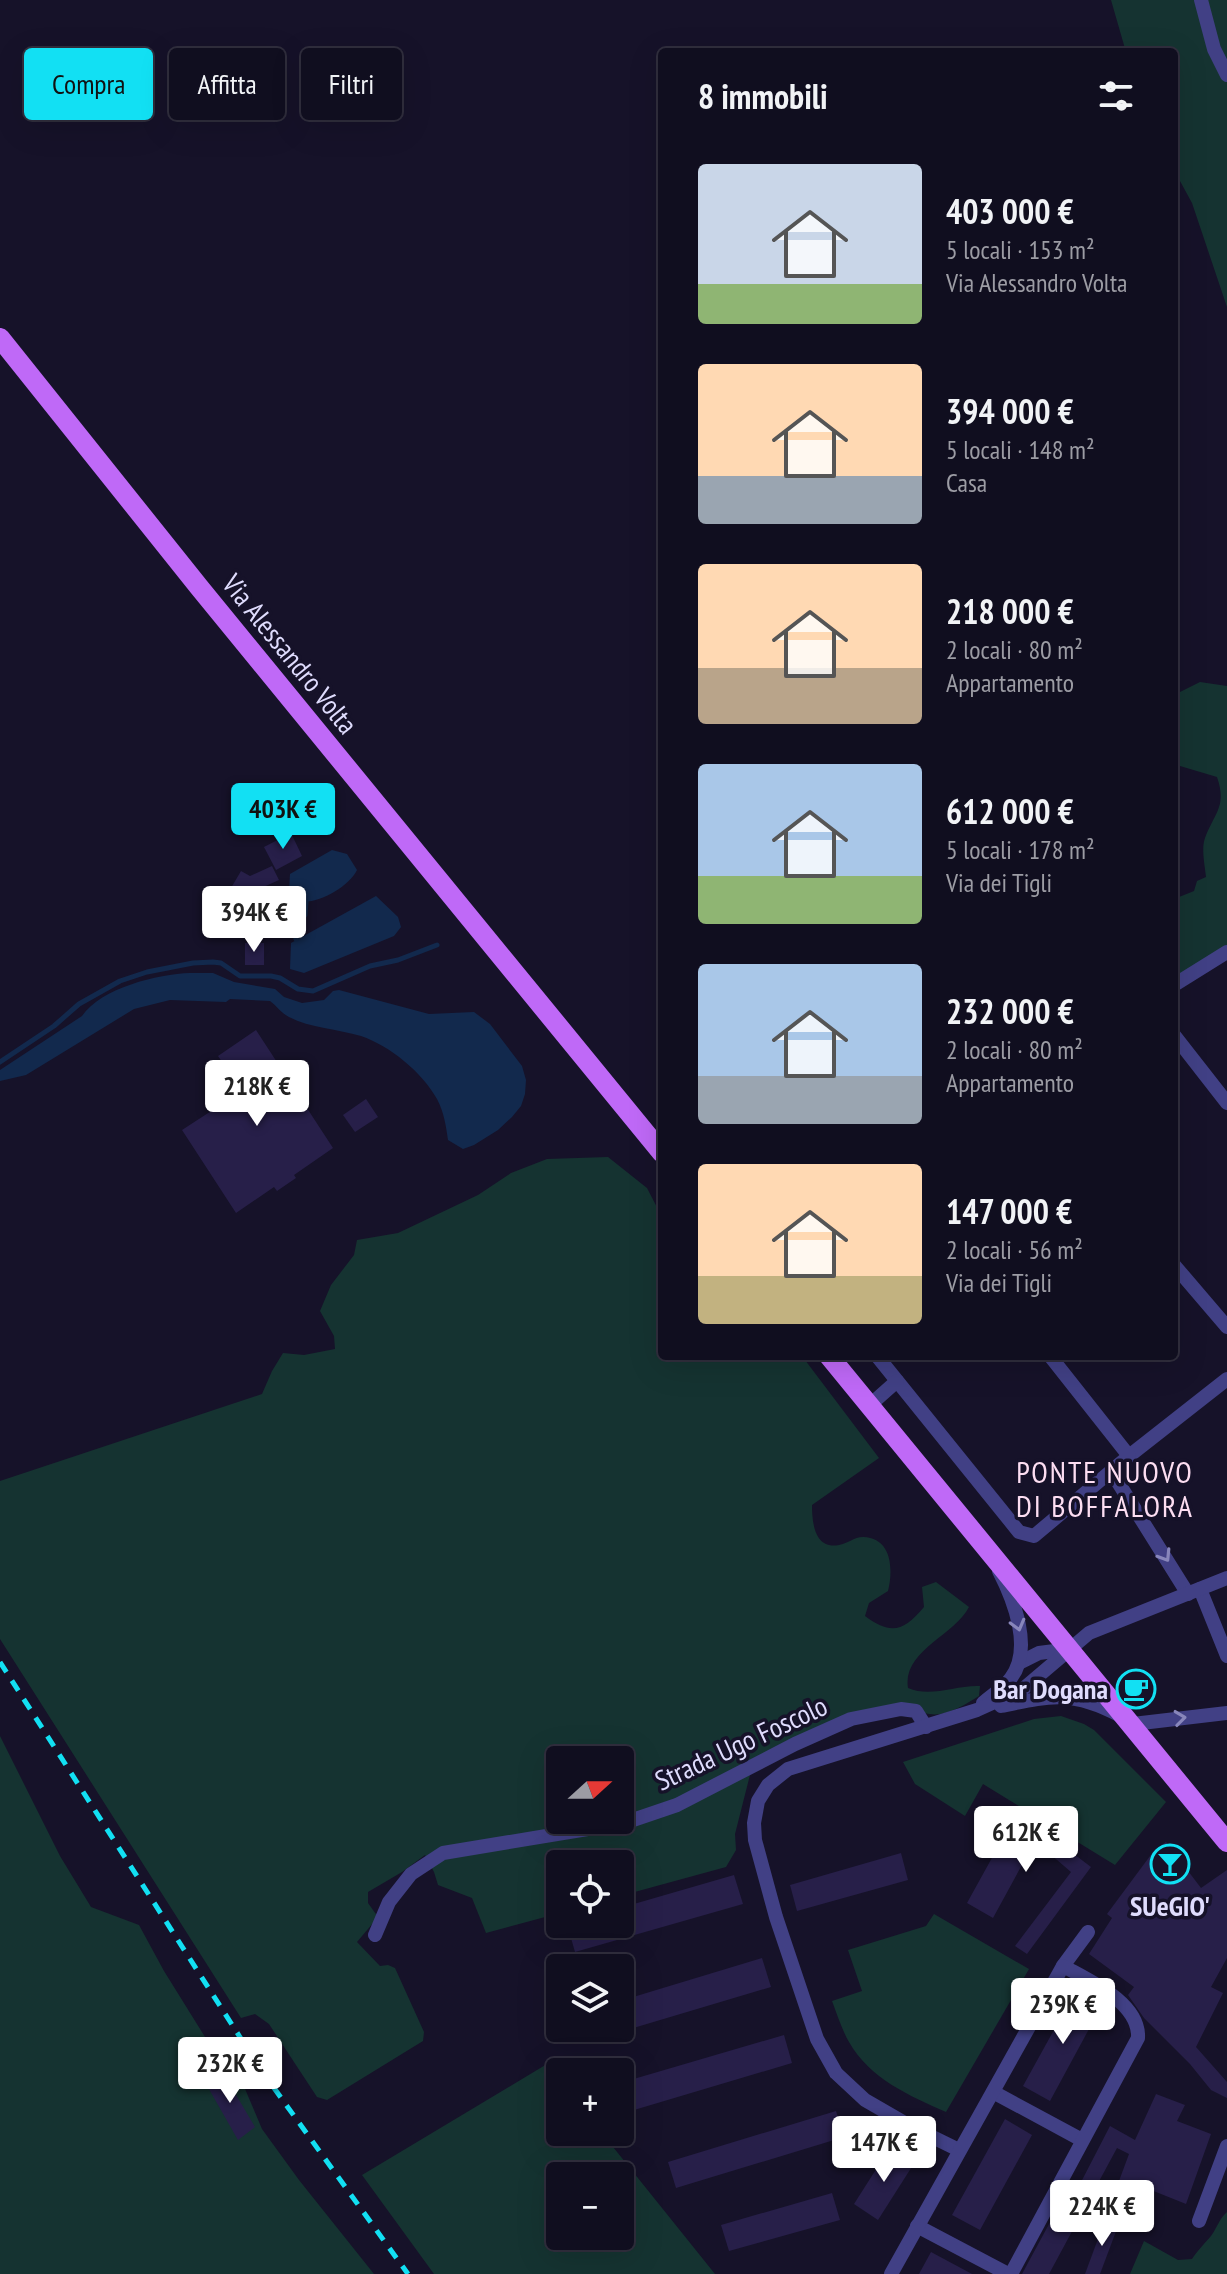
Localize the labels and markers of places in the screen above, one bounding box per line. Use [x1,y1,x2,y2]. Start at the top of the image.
pin: 403K € [218,783,348,851]
pin: 394K € [189,886,319,954]
pin: 218K € [192,1060,322,1128]
cafe icon: Bar Dogana [1115,1668,1157,1710]
place label: Bar Dogana [993,1670,1108,1707]
pin: 612K € [961,1806,1091,1874]
bar icon: SUeGIO' [1149,1843,1191,1885]
place label: SUeGIO' [1130,1887,1210,1924]
pin: 239K € [998,1978,1128,2046]
pin: 232K € [165,2037,295,2105]
pin: 147K € [819,2116,949,2184]
pin: 224K € [1037,2180,1167,2248]

